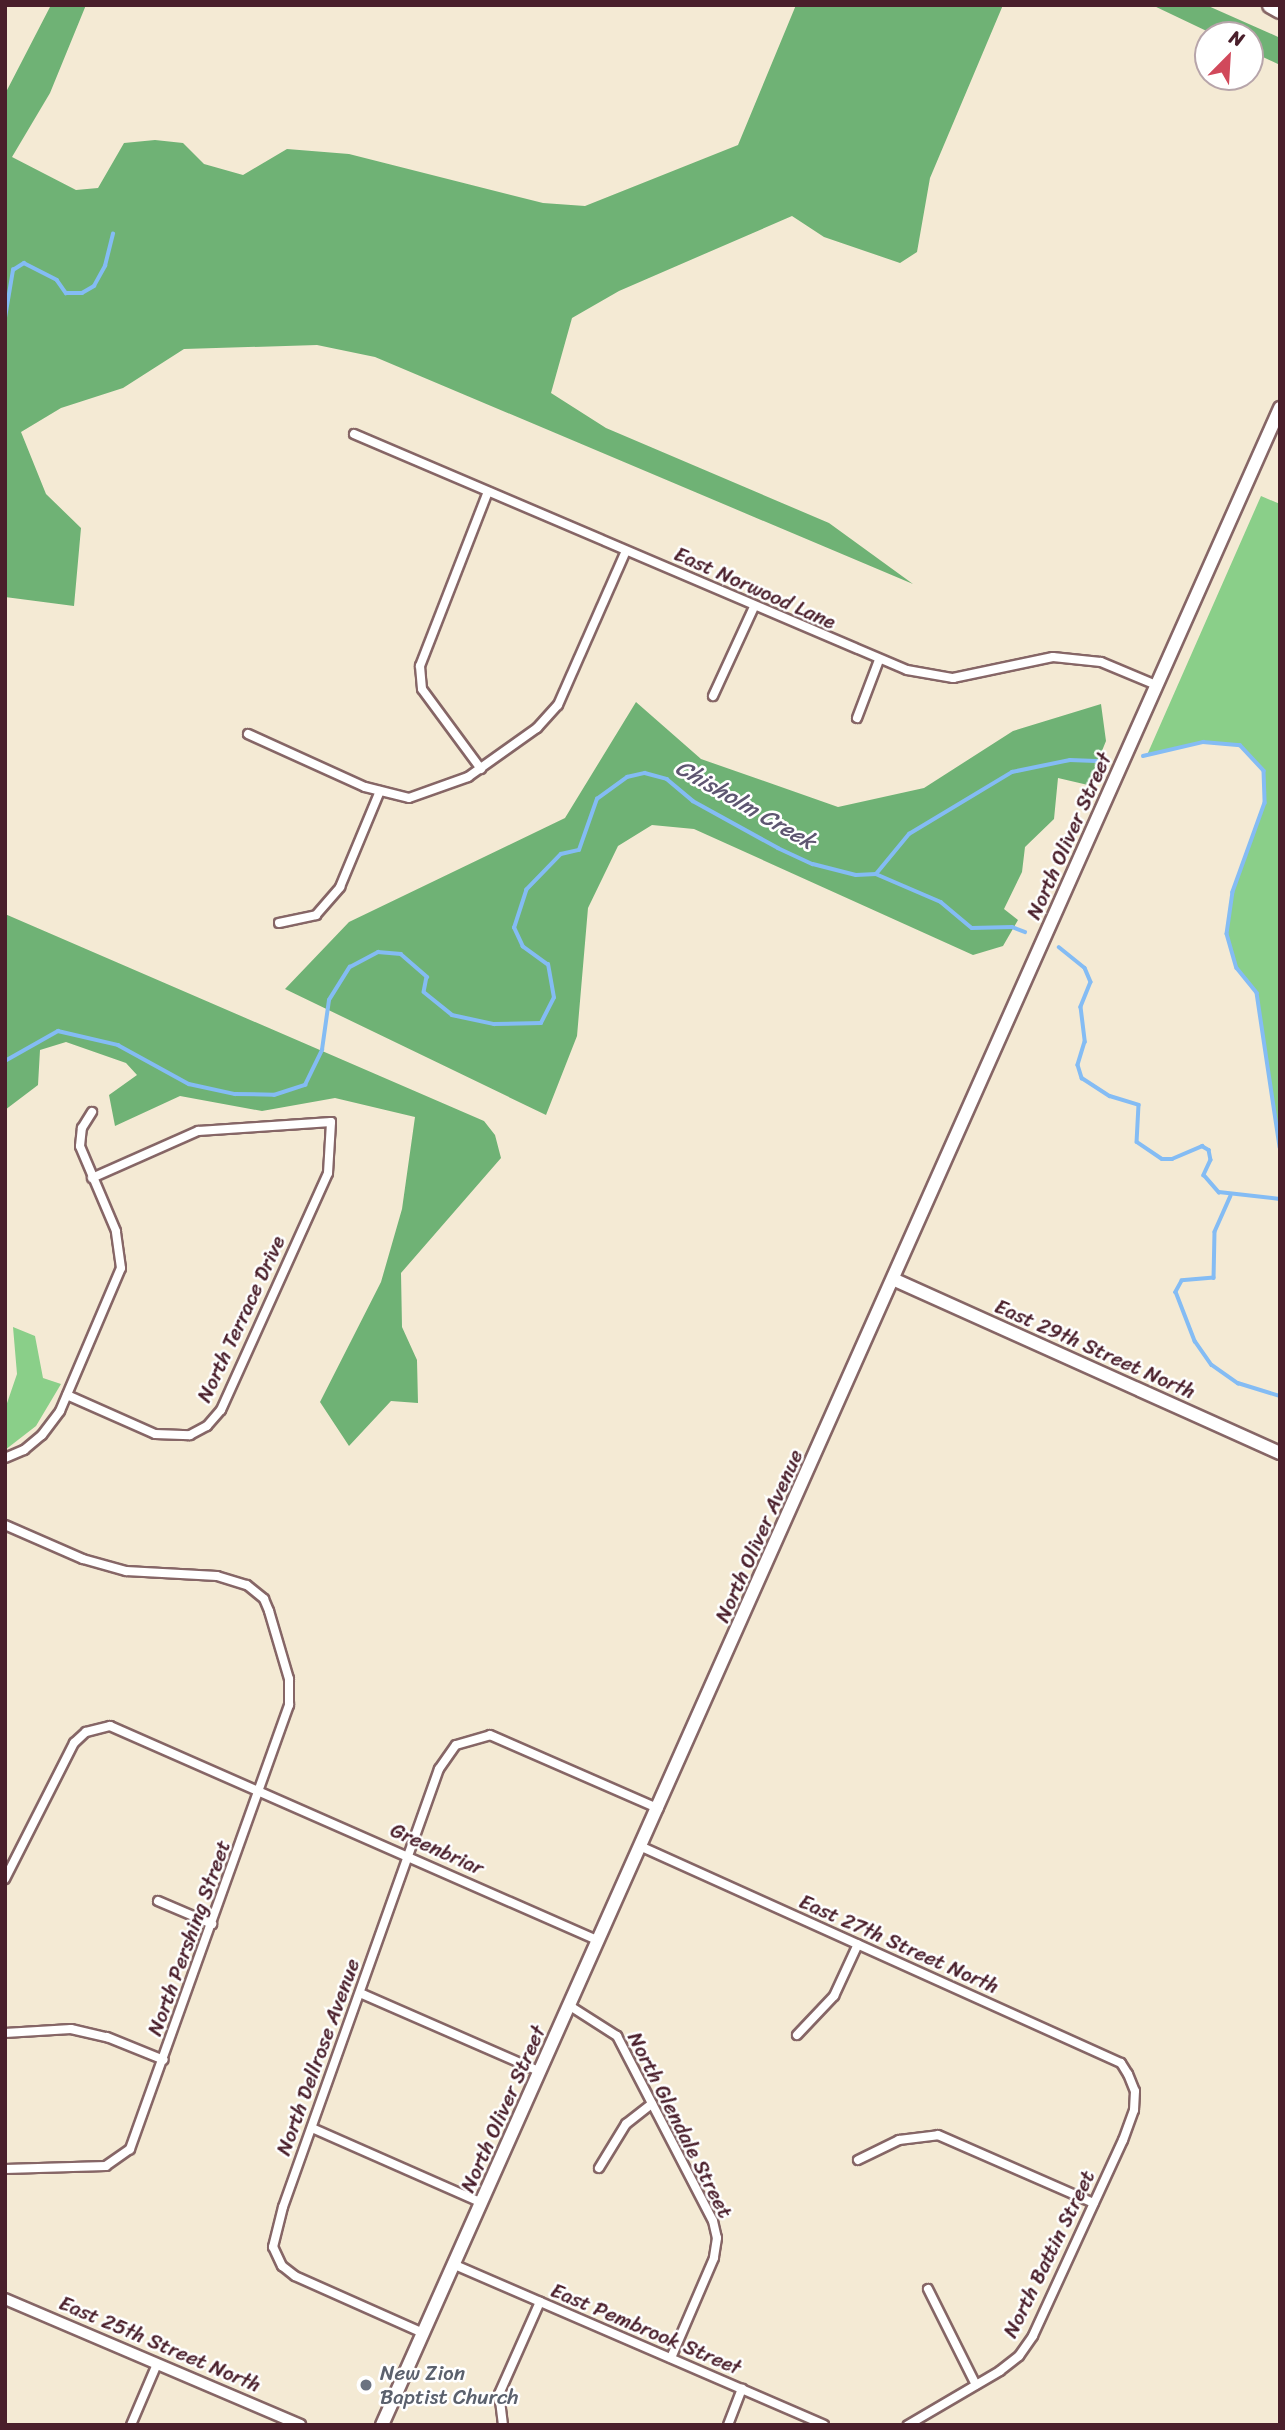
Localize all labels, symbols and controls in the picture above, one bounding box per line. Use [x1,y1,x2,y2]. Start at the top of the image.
text: N [1224,20,1250,56]
north arrow [1194,21,1264,91]
street label: East Norwood Lane [670,541,840,635]
street label: North Oliver Street [1021,748,1117,924]
water label: Chisholm Creek [670,754,820,856]
street label: North Terrace Drive [191,1231,291,1407]
street label: East 29th Street North [990,1293,1200,1405]
street label: North Oliver Avenue [710,1446,808,1626]
street label: Greenbriar [386,1817,488,1881]
street label: North Pershing Street [142,1837,236,2039]
street label: East 27th Street North [795,1888,1003,2000]
street label: North Dellrose Avenue [271,1956,365,2158]
street label: North Oliver Street [455,2021,551,2197]
street label: North Glendale Street [622,2028,738,2222]
street label: North Battin Street [997,2166,1101,2342]
street label: East Pembrook Street [547,2277,745,2381]
street label: East 25th Street North [55,2290,265,2398]
place label: New Zion Baptist Church [380,2360,519,2410]
marker: New Zion Baptist Church [358,2377,374,2393]

